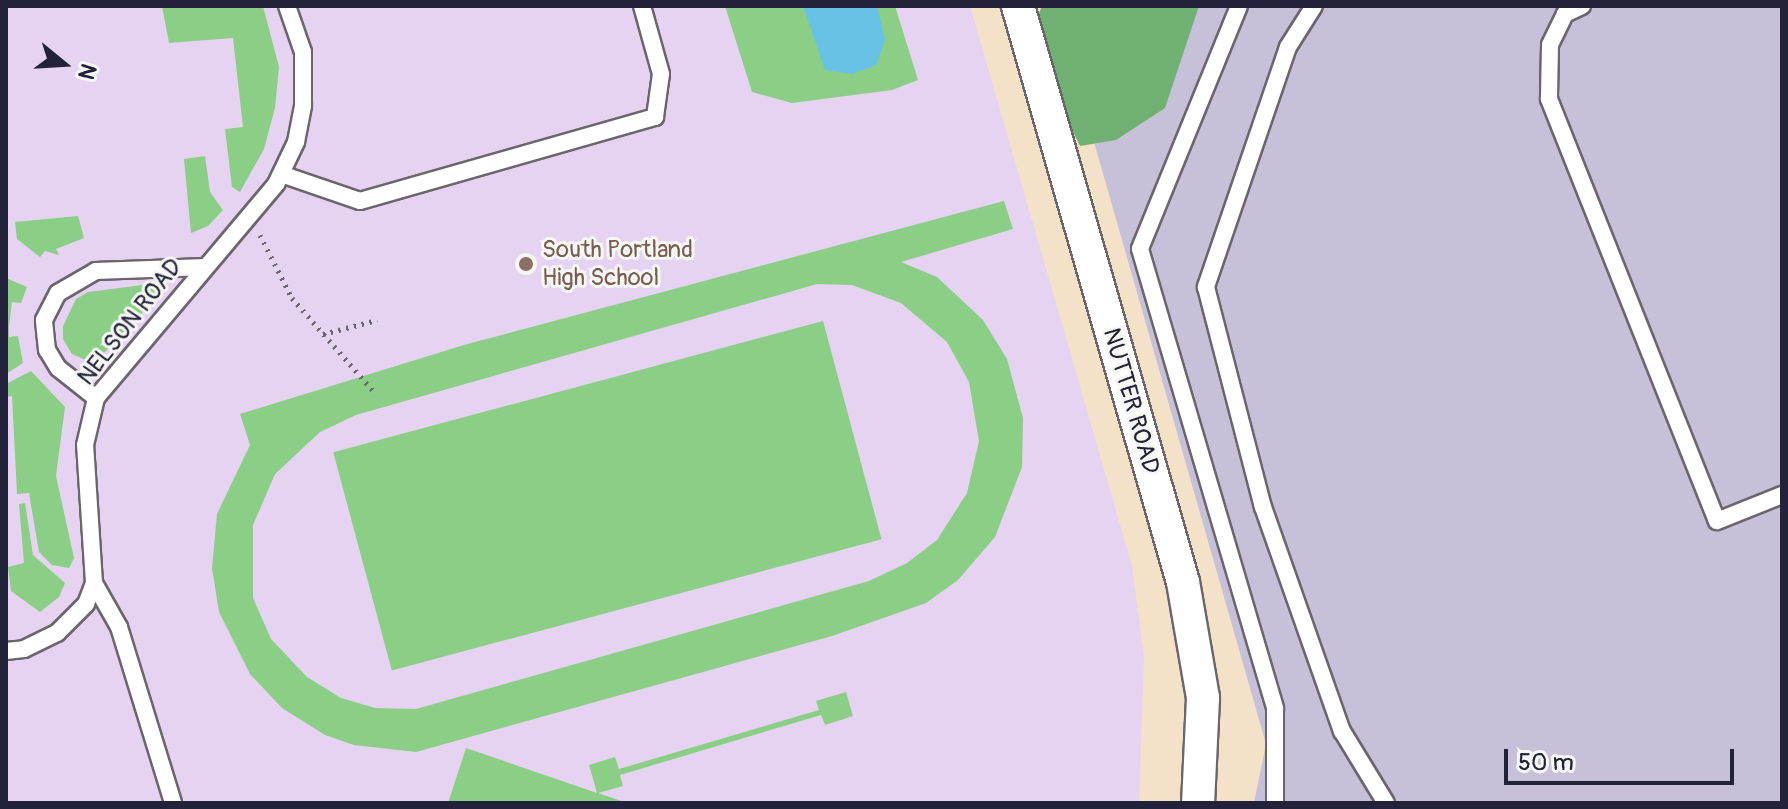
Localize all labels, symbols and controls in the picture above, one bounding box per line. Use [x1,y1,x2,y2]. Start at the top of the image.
north arrow [24,24,104,104]
text: N [71,60,102,83]
place label: South Portland High School [542,236,693,292]
street label: NELSON ROAD [72,253,188,391]
marker: South Portland High School [517,255,535,273]
street label: NUTTER ROAD [1096,325,1166,477]
scale bar [1508,733,1738,783]
text: 50 m [1518,748,1574,777]

